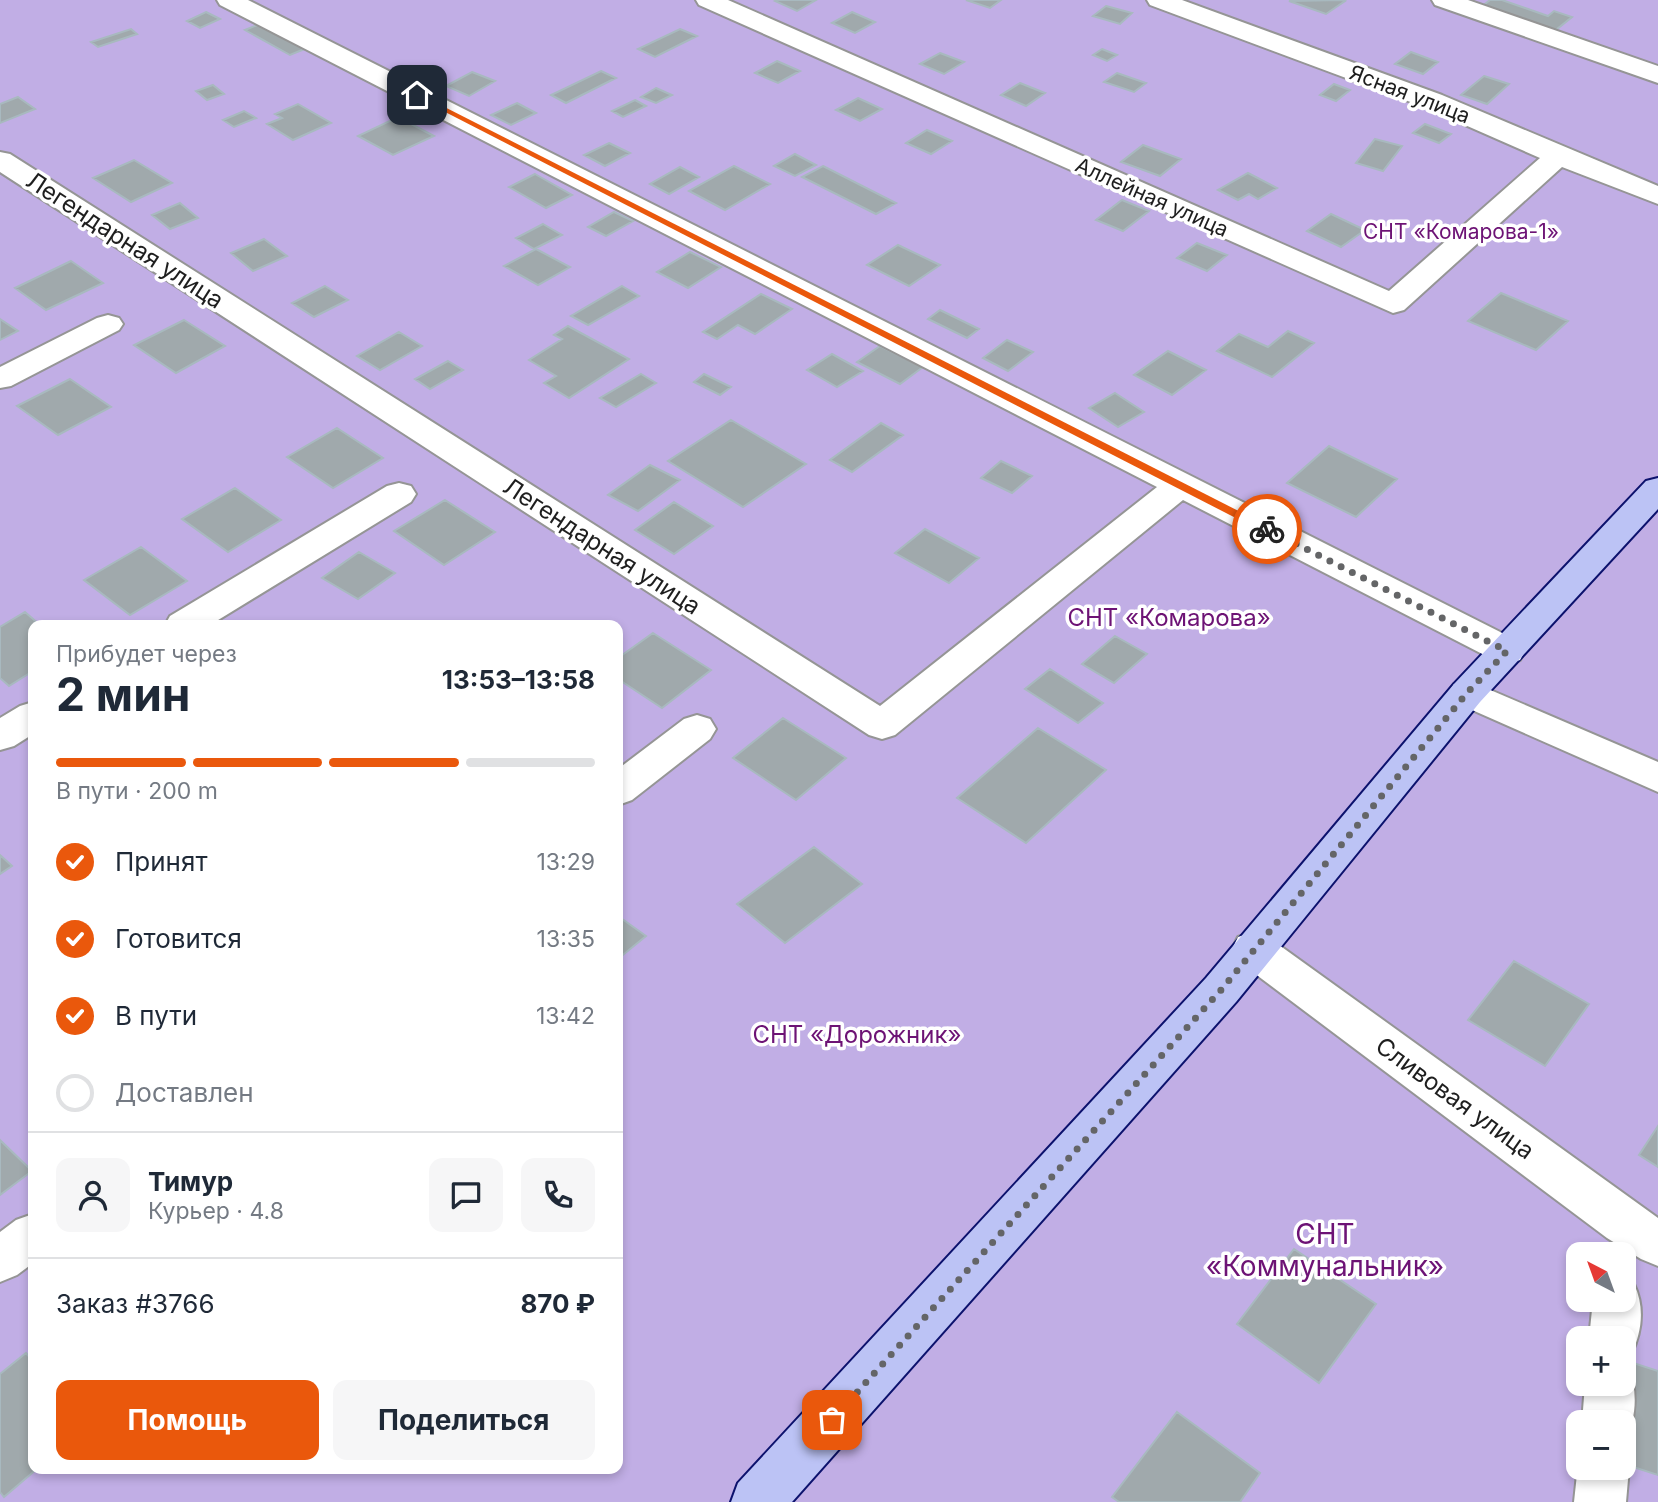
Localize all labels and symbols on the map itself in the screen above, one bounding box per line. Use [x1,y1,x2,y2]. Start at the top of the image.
street label: Ясная улица [1346,60,1474,128]
pin [387,65,447,125]
street label: Аллейная улица [1072,152,1232,242]
street label: Легендарная улица [21,165,229,315]
park label: СНТ «Комарова-1» [1363,219,1559,244]
street label: Легендарная улица [498,471,706,621]
courier [1232,494,1302,564]
park label: СНТ «Комарова» [1067,603,1271,632]
park label: СНТ «Дорожник» [752,1020,962,1049]
street label: Сливовая улица [1370,1031,1540,1165]
park label: СНТ «Коммунальник» [1206,1217,1444,1283]
north arrow [1566,1242,1636,1312]
pin [802,1390,862,1450]

